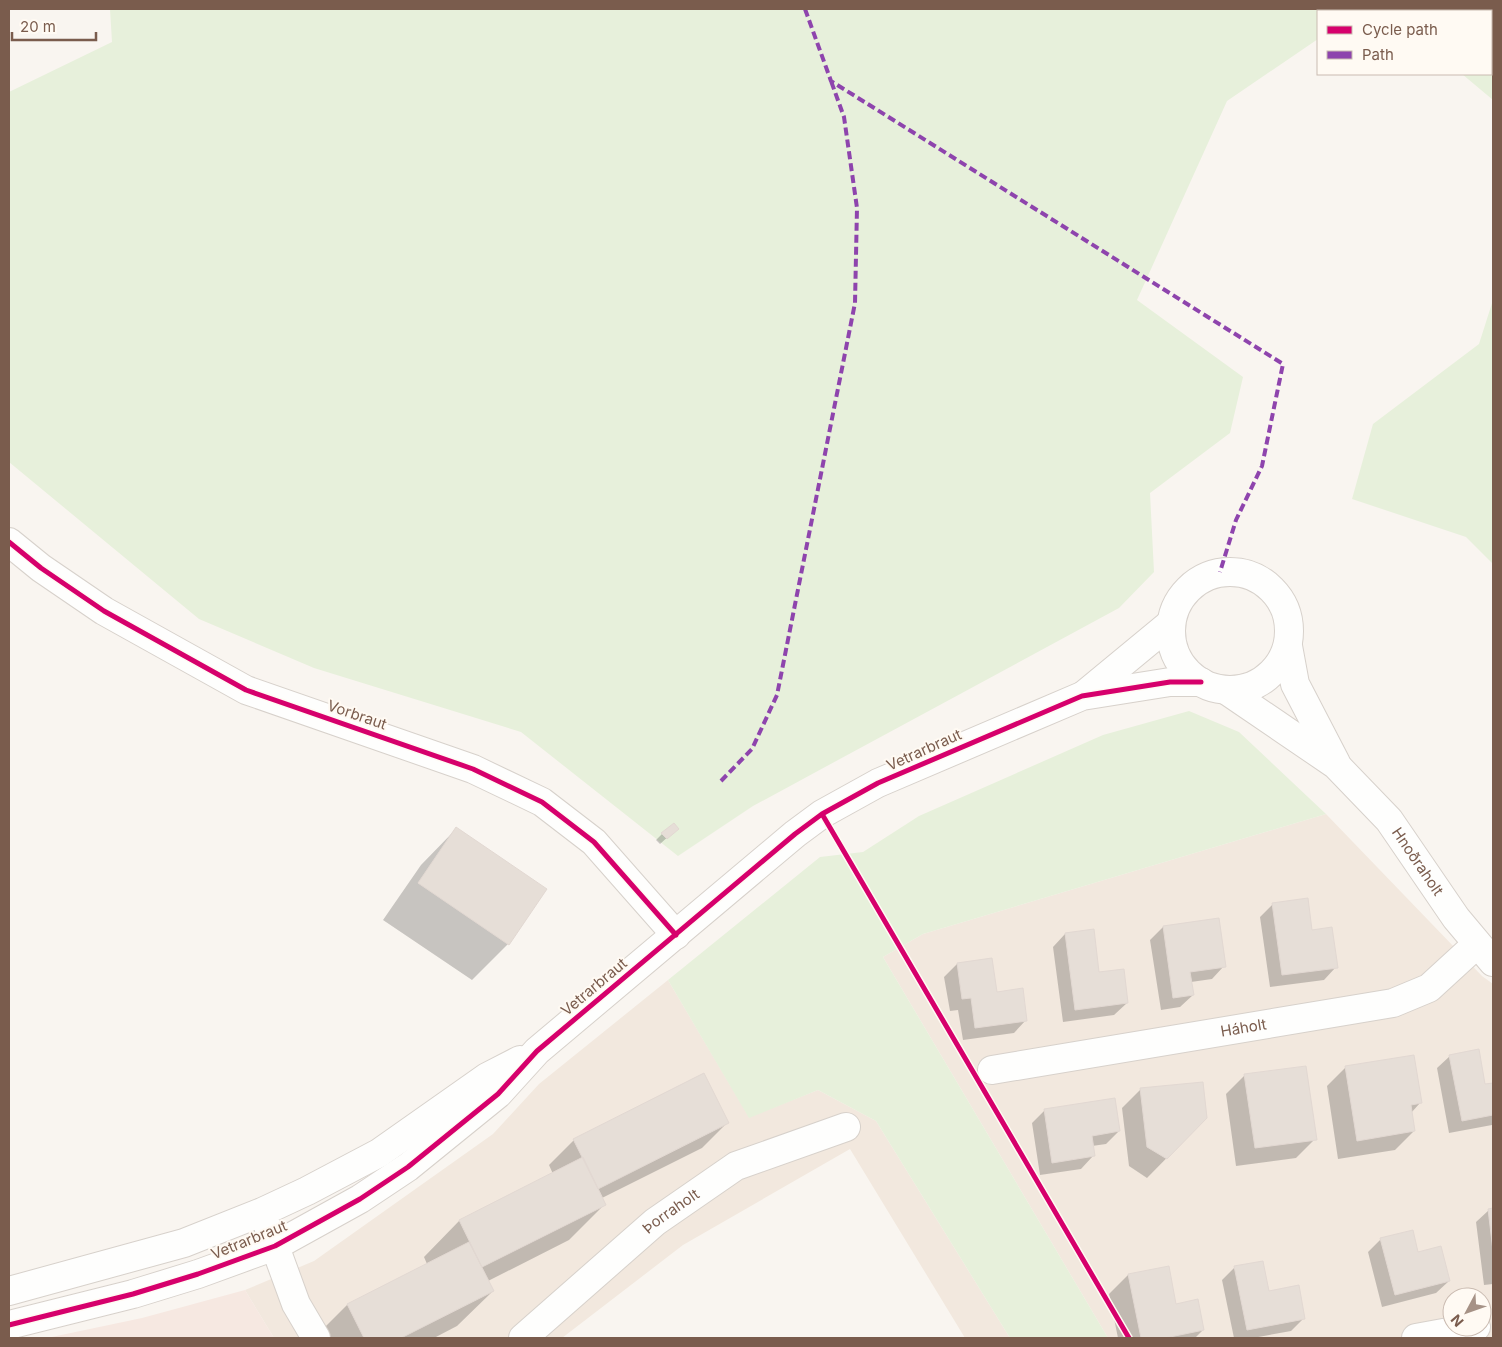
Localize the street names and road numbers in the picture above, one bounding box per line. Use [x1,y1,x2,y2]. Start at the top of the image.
street label: Vorbraut [325,696,389,734]
street label: Vetrarbraut [883,725,964,775]
street label: Hnoðraholt [1388,824,1448,899]
street label: Vetrarbraut [557,954,631,1020]
street label: Háholt [1219,1014,1268,1041]
street label: Þorraholt [638,1184,703,1238]
street label: Vetrarbraut [208,1216,290,1263]

